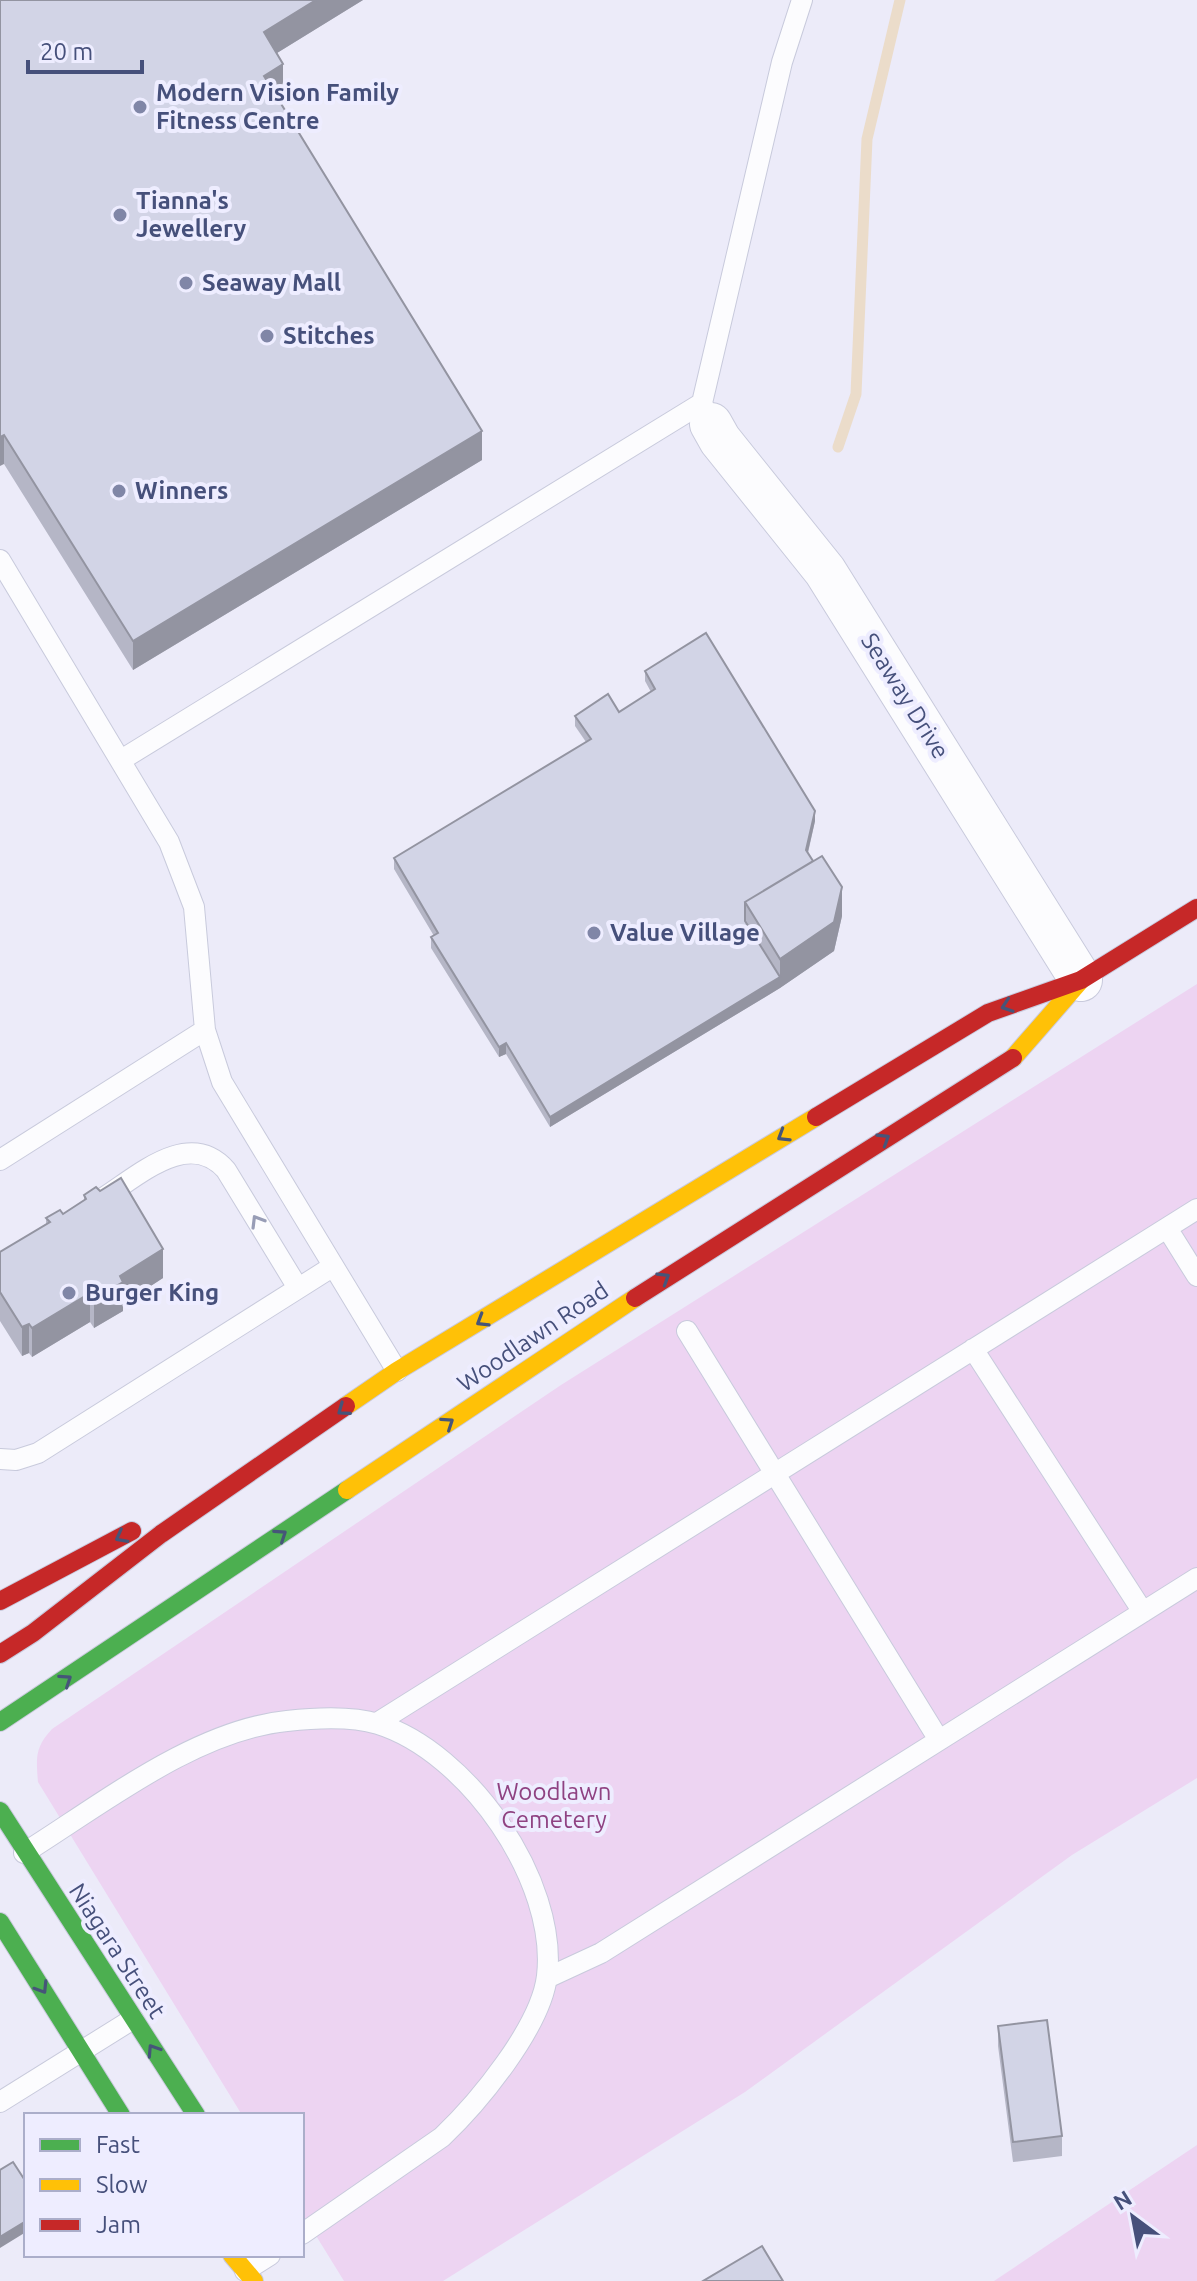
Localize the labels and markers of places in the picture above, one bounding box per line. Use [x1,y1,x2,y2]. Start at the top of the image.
place label: Modern Vision Family Fitness Centre [156,79,399,134]
marker: Modern Vision Family Fitness Centre [131,98,149,116]
place label: Tianna's Jewellery [136,187,247,242]
marker: Tianna's Jewellery [111,206,129,224]
place label: Seaway Mall [202,269,341,296]
marker: Seaway Mall [177,274,195,292]
place label: Stitches [283,322,375,349]
marker: Stitches [258,327,276,345]
place label: Winners [135,477,228,504]
marker: Winners [110,482,128,500]
place label: Value Village [610,919,760,946]
marker: Value Village [585,924,603,942]
place label: Burger King [85,1279,219,1306]
marker: Burger King [60,1284,78,1302]

